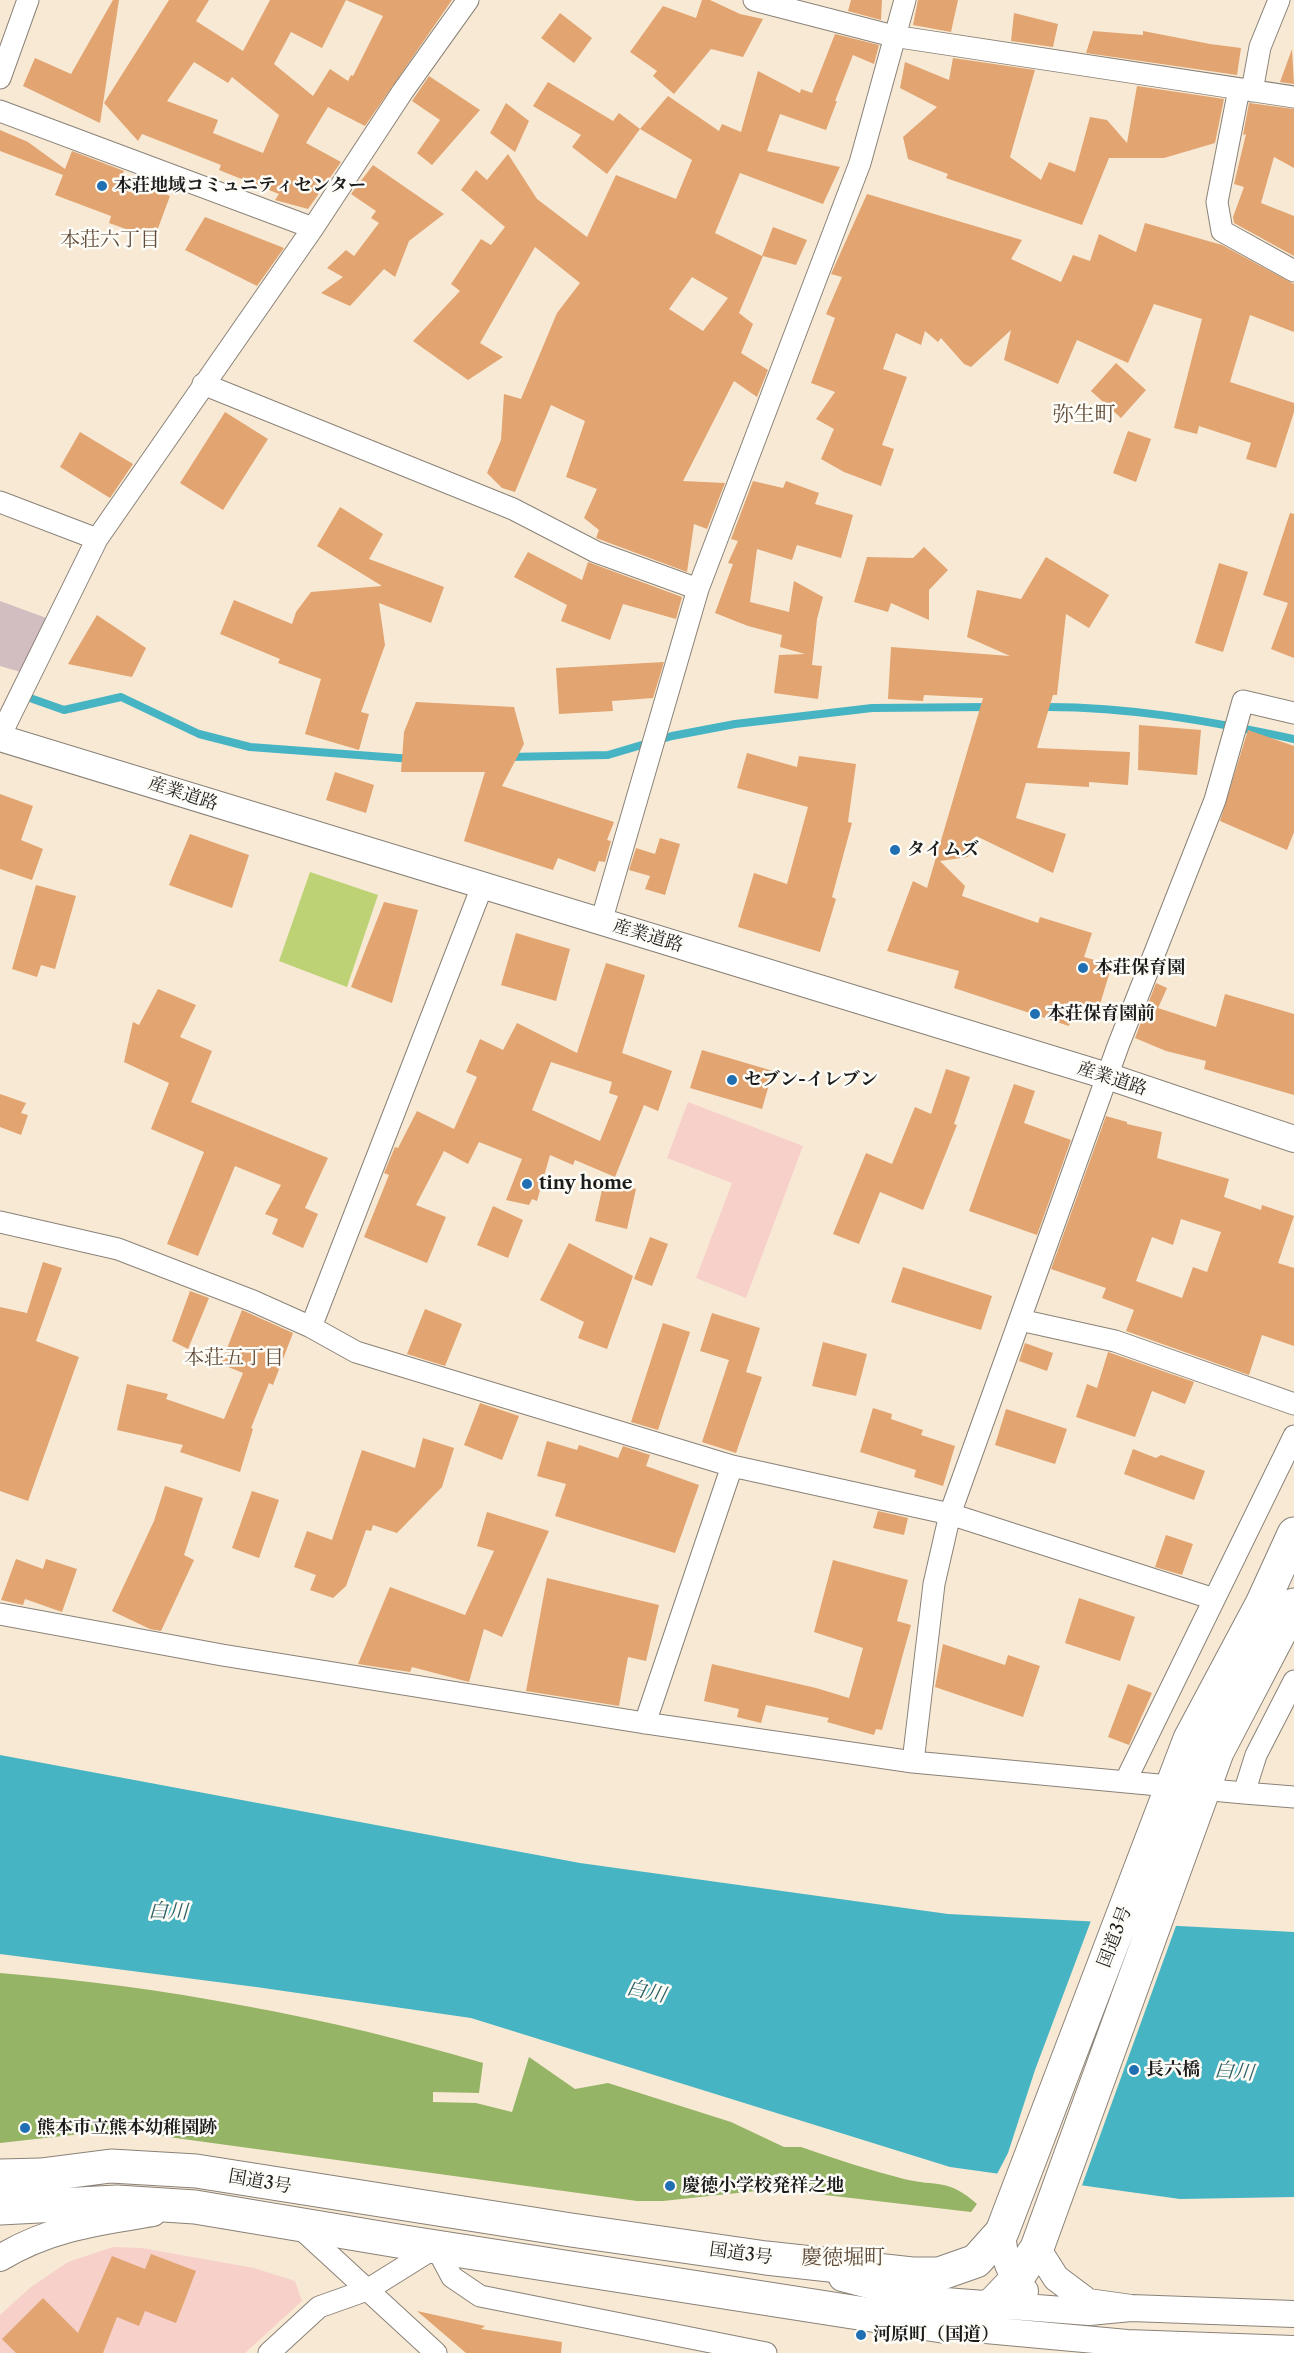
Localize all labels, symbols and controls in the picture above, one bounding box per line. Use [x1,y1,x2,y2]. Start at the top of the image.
place label: 本荘地域コミュニティセンター [114,175,366,197]
marker: 本荘地域コミュニティセンター [95,179,109,193]
district label: 本荘六丁目 [60,228,160,252]
district label: 弥生町 [1053,402,1115,428]
street label: 産業道路 [145,773,221,815]
place label: タイムズ [907,839,979,861]
marker: タイムズ [888,843,902,857]
street label: 産業道路 [610,915,686,957]
place label: 本荘保育園 [1095,957,1185,979]
marker: 本荘保育園 [1076,961,1090,975]
place label: 本荘保育園前 [1047,1003,1155,1025]
marker: 本荘保育園前 [1028,1007,1042,1021]
street label: 産業道路 [1074,1058,1150,1100]
place label: セブン-イレブン [744,1069,878,1091]
marker: セブン-イレブン [725,1073,739,1087]
place label: tiny home [539,1173,633,1195]
marker: tiny home [520,1177,534,1191]
district label: 本荘五丁目 [184,1346,284,1370]
water label: 白川 [148,1899,188,1925]
street label: 国道3号 [1093,1903,1137,1971]
water label: 白川 [624,1976,668,2008]
water label: 白川 [1213,2058,1255,2086]
place label: 長六橋 [1146,2059,1200,2081]
marker: 長六橋 [1127,2063,1141,2077]
place label: 熊本市立熊本幼稚園跡 [37,2117,217,2139]
marker: 熊本市立熊本幼稚園跡 [18,2121,32,2135]
street label: 国道3号 [227,2166,293,2198]
place label: 慶徳小学校発祥之地 [682,2175,844,2197]
marker: 慶徳小学校発祥之地 [663,2179,677,2193]
street label: 国道3号 [708,2239,774,2269]
district label: 慶徳堀町 [801,2245,885,2271]
place label: 河原町（国道） [873,2324,999,2346]
marker: 河原町（国道） [854,2328,868,2342]

